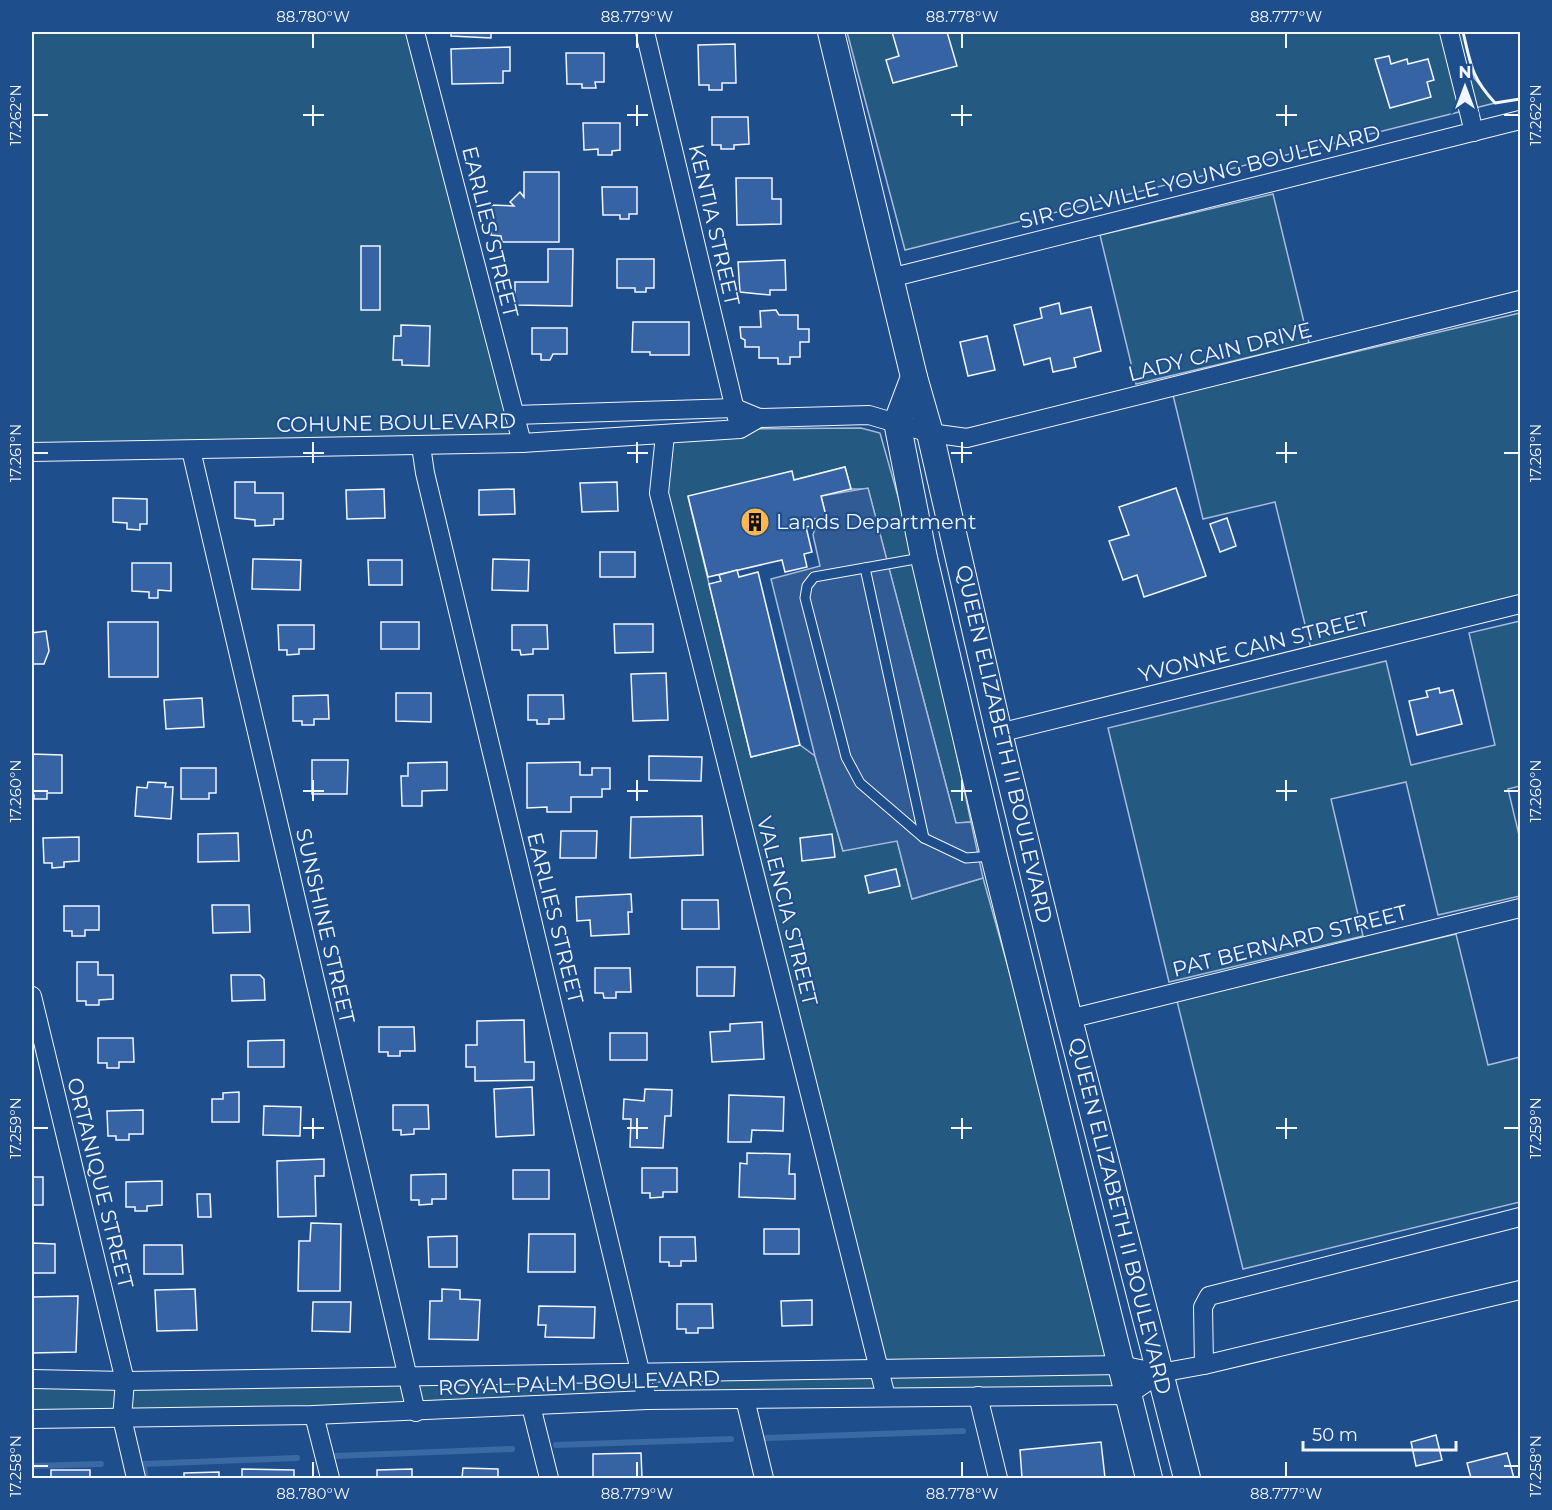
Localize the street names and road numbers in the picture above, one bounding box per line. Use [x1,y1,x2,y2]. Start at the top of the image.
street label: SIR COLVILLE YOUNG BOULEVARD [1017,119,1383,234]
street label: KENTIA STREET [684,142,745,308]
street label: EARLIES STREET [457,144,524,320]
street label: LADY CAIN DRIVE [1125,317,1314,386]
street label: COHUNE BOULEVARD [276,408,516,437]
street label: QUEEN ELIZABETH II BOULEVARD [951,562,1058,925]
street label: YVONNE CAIN STREET [1136,606,1372,687]
street label: VALENCIA STREET [752,814,823,1008]
street label: SUNSHINE STREET [291,826,360,1026]
street label: EARLIES STREET [522,830,589,1006]
street label: PAT BERNARD STREET [1170,899,1410,982]
street label: QUEEN ELIZABETH II BOULEVARD [1064,1035,1177,1397]
street label: ORTANIQUE STREET [62,1075,139,1291]
street label: ROYAL PALM BOULEVARD [437,1365,721,1400]

